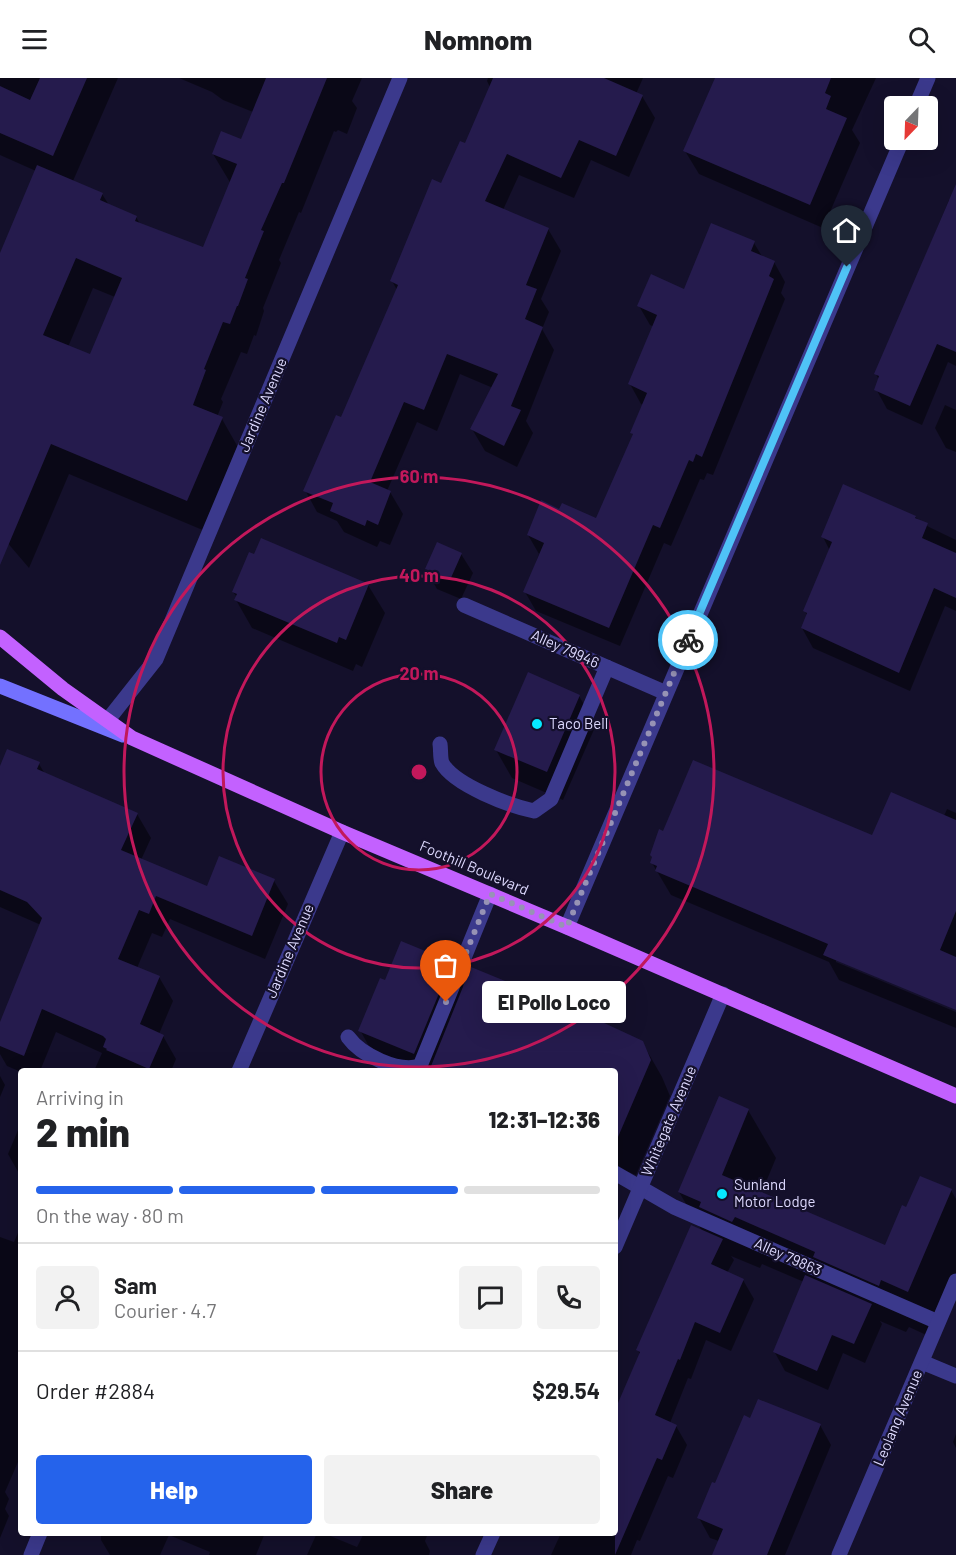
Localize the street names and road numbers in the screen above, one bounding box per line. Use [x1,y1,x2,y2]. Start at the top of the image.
street label: Jardine Avenue [234,355,290,454]
street label: Alley 79946 [529,625,602,671]
street label: Foothill Boulevard [417,836,532,898]
street label: Jardine Avenue [261,901,317,1000]
street label: Whitegate Avenue [637,1063,699,1178]
street label: Alley 79863 [752,1233,825,1279]
street label: Leolang Avenue [869,1367,925,1468]

